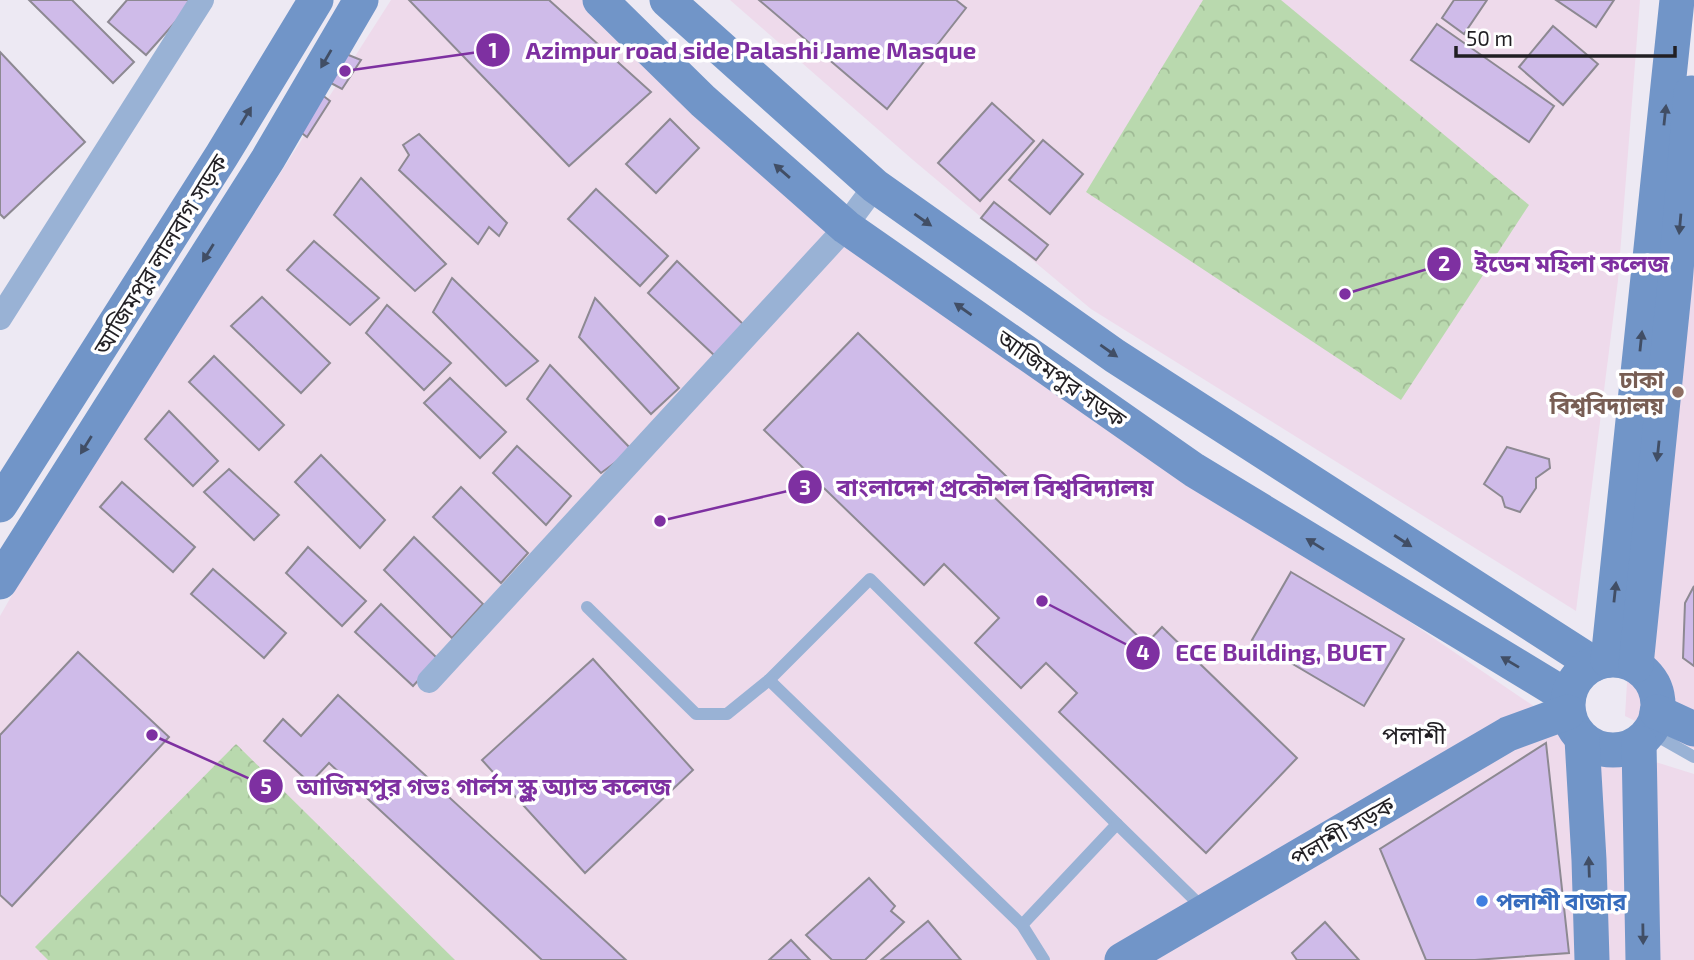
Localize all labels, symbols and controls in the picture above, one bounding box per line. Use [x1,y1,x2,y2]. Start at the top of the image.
scale bar [1456,14,1675,58]
text: 50 m [1466,25,1513,50]
callout: Azimpur road side Palashi Jame Masque [476,28,990,73]
text: Azimpur road side Palashi Jame Masque [526,35,976,64]
text: 1 [488,37,498,62]
one-way arrow [321,49,333,69]
one-way arrow [1660,104,1671,126]
one-way arrow [239,107,252,126]
street label: আজিমপুর লালবাগ সড়ক [86,148,234,361]
one-way arrow [774,164,791,179]
one-way arrow [914,212,932,226]
one-way arrow [1674,213,1685,235]
callout: ইডেন মহিলা কলেজ [1426,241,1684,286]
one-way arrow [202,244,215,263]
text: ইডেন মহিলা কলেজ [1474,248,1669,277]
text: 2 [1438,250,1450,275]
one-way arrow [954,302,972,316]
street label: আজিমপুর সড়ক [991,323,1132,434]
one-way arrow [1636,330,1647,352]
one-way arrow [1100,344,1118,358]
place label: ঢাকা বিশ্ববিদ্যালয় [1549,365,1665,419]
marker: ঢাকা বিশ্ববিদ্যালয় [1670,384,1686,400]
one-way arrow [80,436,93,455]
one-way arrow [1652,440,1663,462]
callout: বাংলাদেশ প্রকৌশল বিশ্ববিদ্যালয় [788,465,1168,510]
text: বাংলাদেশ প্রকৌশল বিশ্ববিদ্যালয় [836,472,1155,501]
text: 3 [799,474,811,499]
one-way arrow [1393,535,1413,548]
one-way arrow [1306,538,1325,551]
one-way arrow [1610,581,1621,603]
callout: ECE Building, BUET [1126,631,1400,676]
text: ECE Building, BUET [1175,637,1387,666]
text: 4 [1136,639,1150,664]
one-way arrow [1500,656,1519,668]
district label: পলাশী [1382,720,1447,749]
callout: আজিমপুর গভঃ গার্লস স্কুল অ্যান্ড কলেজ [248,764,686,809]
text: আজিমপুর গভঃ গার্লস স্কুল অ্যান্ড কলেজ [296,771,672,803]
text: 5 [260,773,272,798]
street label: পলাশী সড়ক [1285,790,1399,872]
one-way arrow [1584,856,1595,878]
place label: পলাশী‌ বাজার [1496,887,1627,915]
marker: পলাশী‌ বাজার [1474,893,1490,909]
one-way arrow [1637,923,1649,945]

